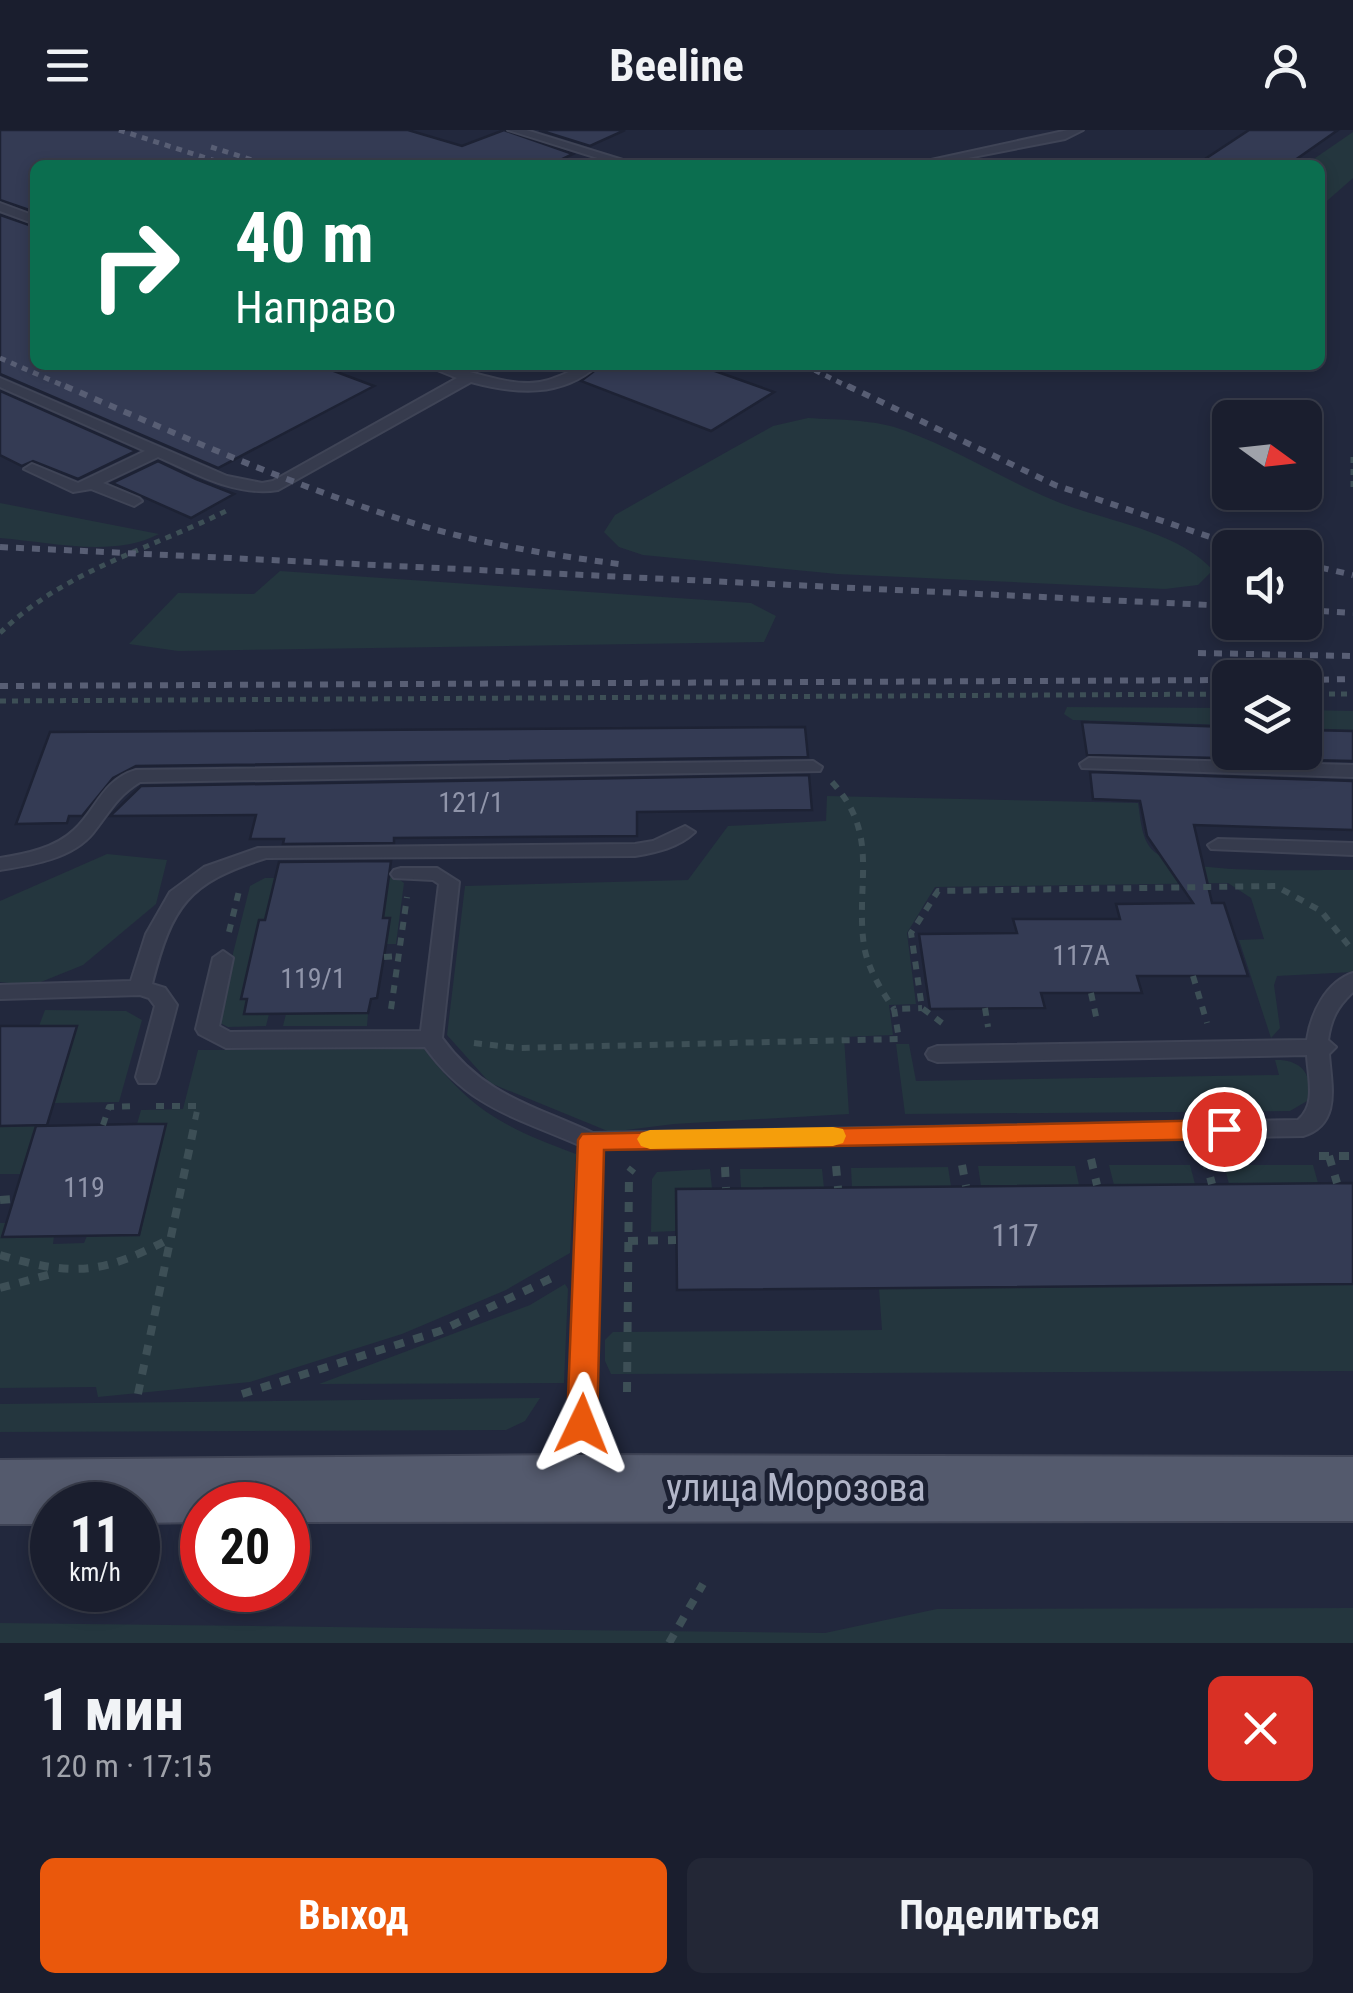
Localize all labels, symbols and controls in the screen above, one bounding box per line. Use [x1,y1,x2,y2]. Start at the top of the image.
icon: menu [40,38,95,93]
icon: person [1258,38,1313,93]
text: Beeline [609,39,744,92]
text: 40 m [235,197,374,279]
icon: right [70,200,200,330]
text: Направо [235,281,396,334]
north arrow [1212,400,1322,510]
map controls [1212,400,1322,770]
button: sound [1212,530,1322,640]
button: layers [1212,660,1322,770]
house number: 121/1 [438,786,504,819]
house number: 117А [1052,939,1110,972]
house number: 119/1 [280,962,346,995]
pin [1182,1087,1267,1172]
icon: arrive [1197,1102,1252,1157]
house number: 119 [63,1171,105,1204]
house number: 117 [991,1216,1039,1254]
position arrow [530,1372,634,1476]
street label: улица Морозова [666,1466,926,1510]
speed limit sign: 20 [180,1482,310,1612]
text: 11 [70,1506,120,1564]
text: km/h [69,1558,121,1587]
text: 1 мин [40,1674,184,1745]
button: close [1208,1676,1313,1781]
text: 120 m · 17:15 [40,1747,212,1785]
button: Выход [40,1858,667,1973]
button: Поделиться [687,1858,1313,1973]

